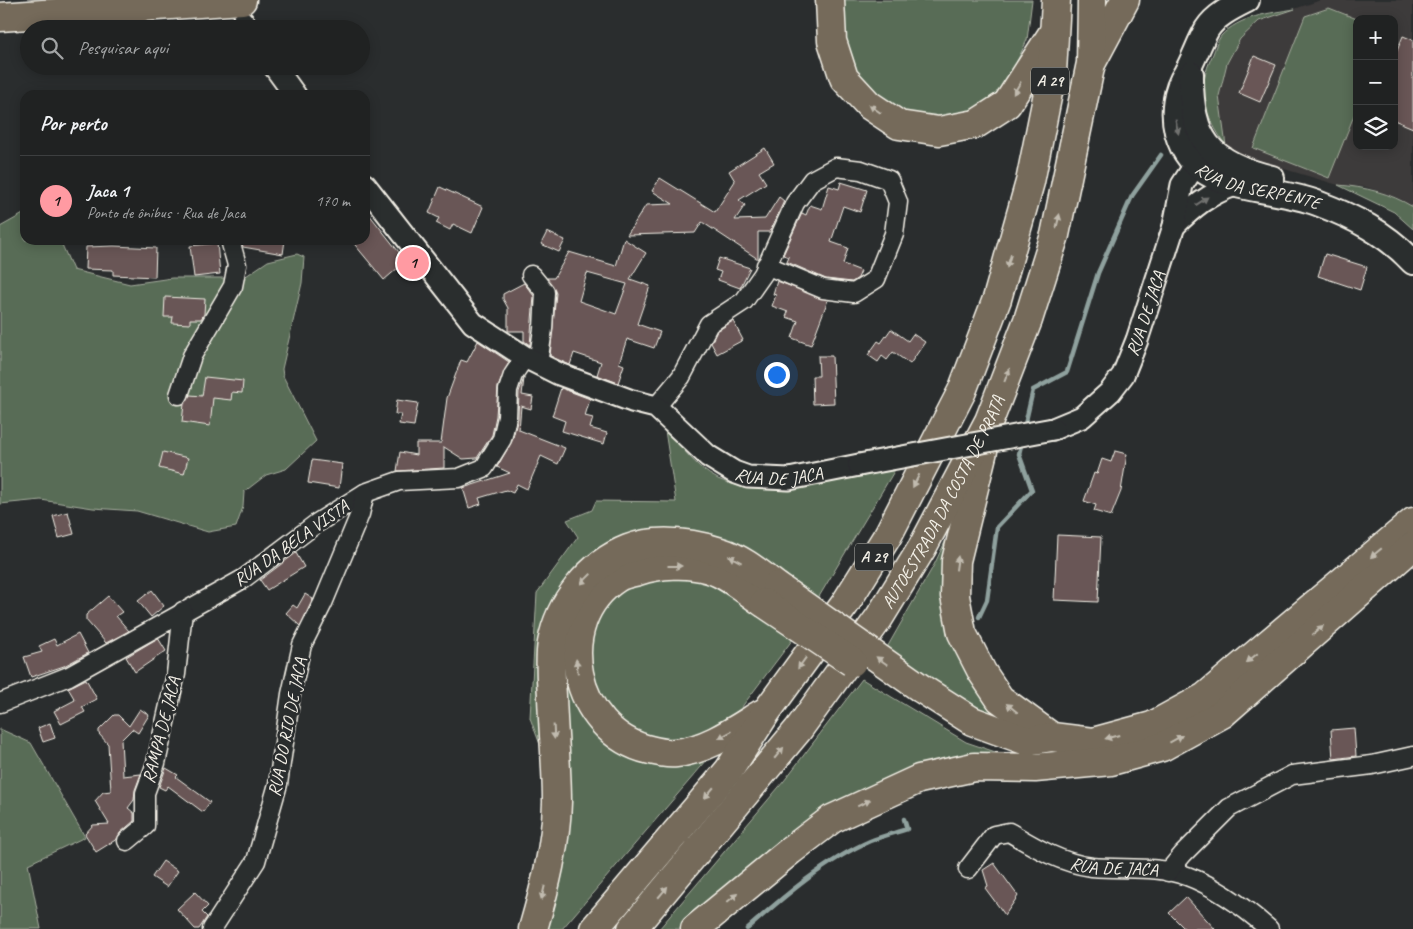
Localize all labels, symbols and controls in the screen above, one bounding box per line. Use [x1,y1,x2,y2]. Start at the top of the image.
map controls [1353,15,1398,150]
button: + [1353,15,1398,60]
search box [20,20,370,75]
icon: search [38,34,66,62]
text: Pesquisar aqui [78,36,168,60]
button: − [1353,60,1398,105]
road number: A 29 [1031,68,1069,94]
one-way arrow [1012,82,1021,95]
one-way arrow [868,104,882,114]
button: layers [1353,105,1398,150]
text: Por perto [40,110,107,136]
one-way arrow [1173,120,1181,135]
street label: RUA DA SERPENTE [1191,158,1325,215]
text: Jaca 1 [87,179,129,203]
text: 1 [52,191,60,211]
text: 170 m [316,191,350,211]
one-way arrow [1195,196,1208,206]
text: Ponto de ônibus · Rua de Jaca [87,203,245,223]
one-way arrow [1054,213,1062,229]
pin: 1 [397,244,429,282]
one-way arrow [1004,254,1012,269]
street label: RUA DE JACA [1121,267,1170,359]
your location [764,362,790,388]
one-way arrow [1003,368,1011,382]
street label: AUTOESTRADA DA COSTA DE PRATA [877,392,1009,613]
street label: RUA DE JACA [732,461,825,490]
one-way arrow [912,474,920,488]
street label: RUA DA BELA VISTA [229,495,354,591]
road number: A 29 [855,544,893,570]
one-way arrow [1370,547,1382,559]
one-way arrow [953,554,961,570]
one-way arrow [728,555,743,563]
one-way arrow [667,562,683,570]
one-way arrow [580,573,592,585]
one-way arrow [1311,624,1323,636]
one-way arrow [1245,652,1258,663]
street label: RUA DO RIO DE JACA [263,655,311,798]
one-way arrow [797,656,807,670]
one-way arrow [875,656,889,666]
one-way arrow [573,658,581,674]
street label: RAMPA DE JACA [137,674,185,785]
one-way arrow [1006,703,1019,714]
one-way arrow [550,724,558,740]
one-way arrow [718,731,731,740]
one-way arrow [1105,733,1120,741]
one-way arrow [1169,735,1182,744]
one-way arrow [773,747,784,760]
one-way arrow [703,787,714,800]
one-way arrow [857,799,871,807]
street label: RUA DE JACA [1068,852,1160,881]
one-way arrow [539,885,547,900]
one-way arrow [658,885,669,898]
one-way arrow [726,892,739,903]

